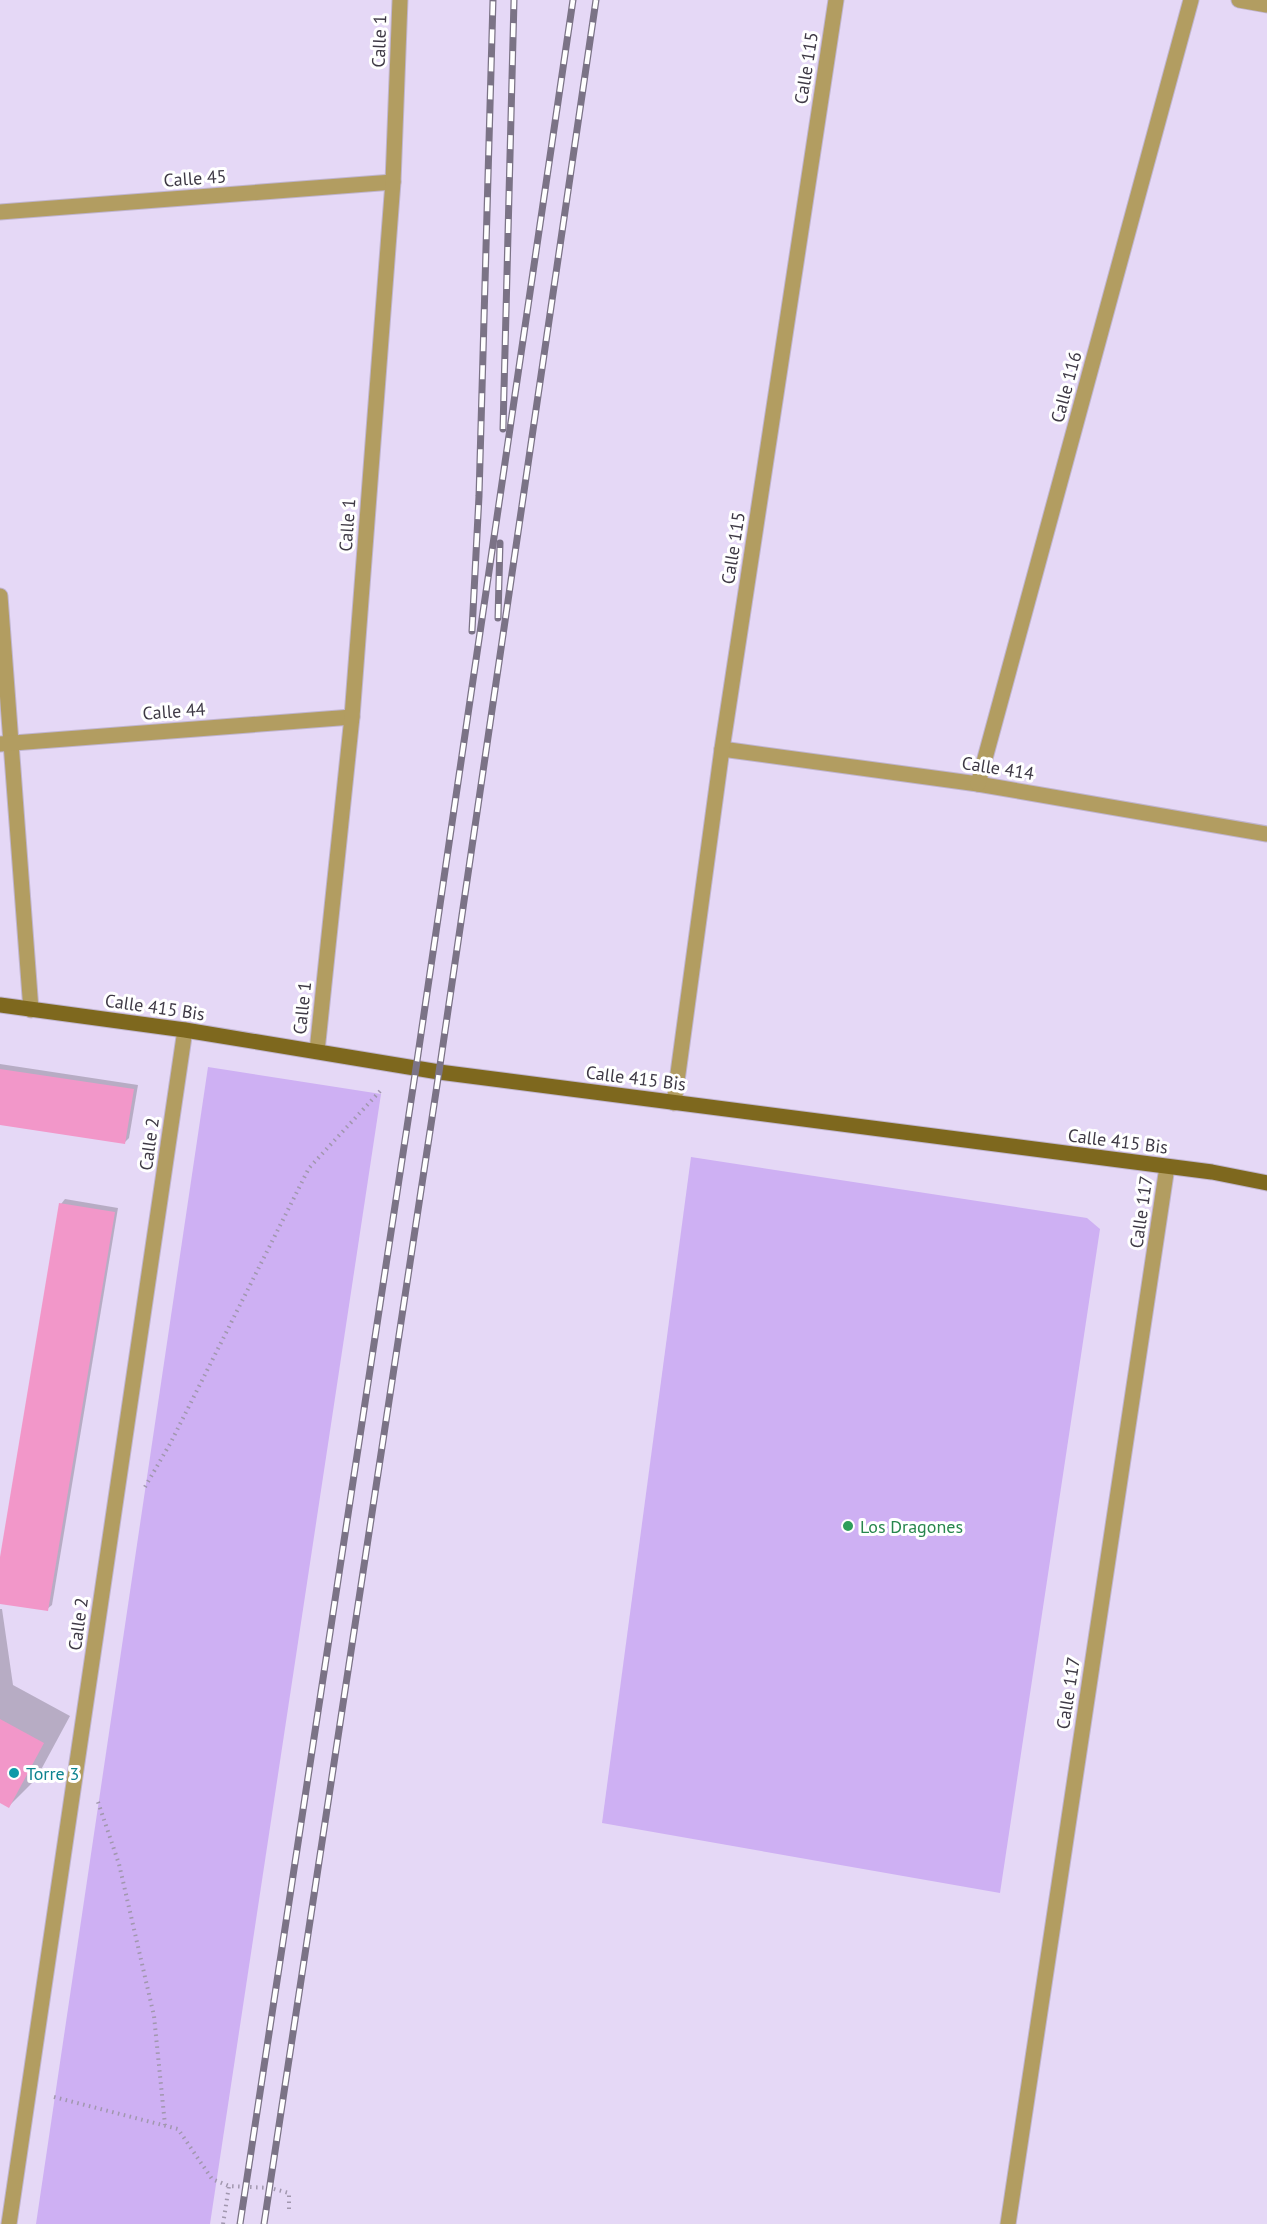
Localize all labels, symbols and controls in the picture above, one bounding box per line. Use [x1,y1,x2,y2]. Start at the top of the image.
street label: Calle 1 [367,14,391,68]
street label: Calle 115 [789,30,823,106]
street label: Calle 45 [163,164,227,192]
street label: Calle 116 [1045,349,1087,425]
street label: Calle 1 [334,498,360,552]
street label: Calle 115 [716,510,750,586]
street label: Calle 44 [142,697,206,725]
street label: Calle 414 [960,751,1036,785]
street label: Calle 1 [288,980,316,1036]
street label: Calle 415 Bis [104,989,206,1025]
street label: Calle 415 Bis [585,1060,687,1096]
street label: Calle 2 [134,1116,164,1172]
street label: Calle 415 Bis [1067,1123,1169,1159]
street label: Calle 117 [1125,1174,1157,1250]
place label: Los Dragones [860,1515,963,1538]
marker: Los Dragones [841,1519,855,1533]
street label: Calle 2 [63,1596,93,1652]
street label: Calle 117 [1051,1655,1085,1731]
place label: Torre 3 [26,1762,79,1785]
marker: Torre 3 [7,1766,21,1780]

